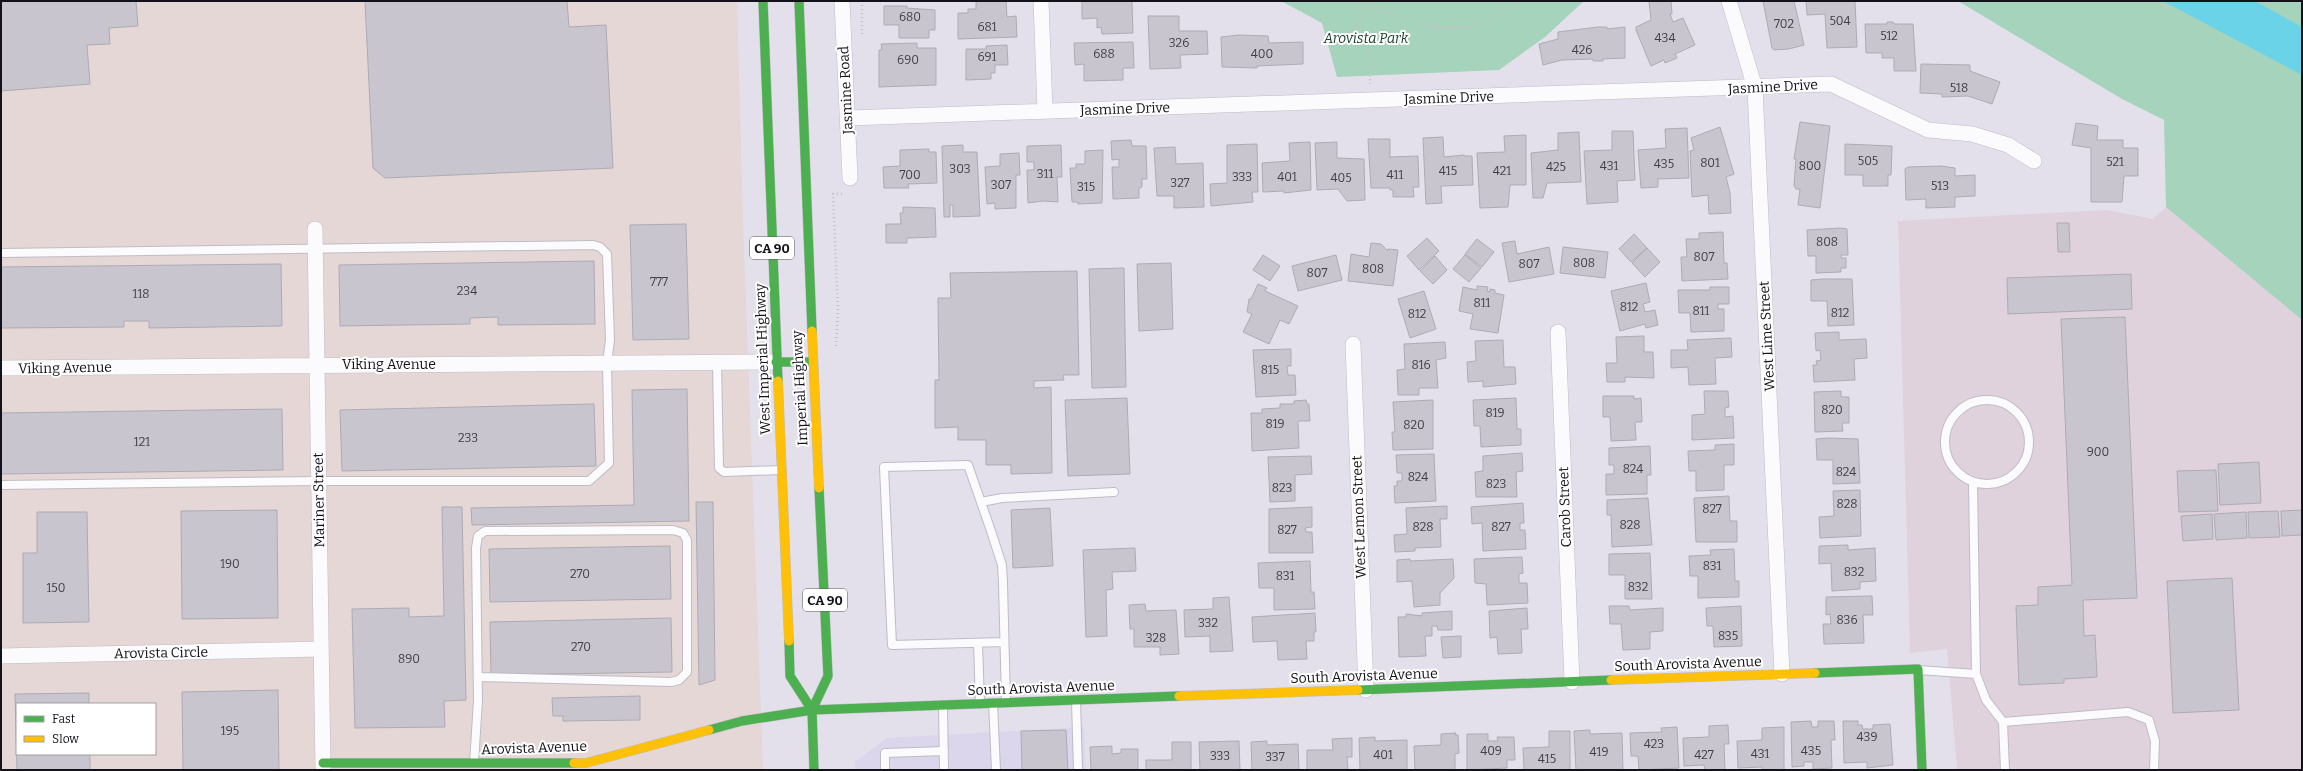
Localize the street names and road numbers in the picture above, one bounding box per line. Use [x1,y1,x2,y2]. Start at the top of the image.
street label: Jasmine Road [835,45,857,136]
street label: Jasmine Drive [1727,76,1818,98]
street label: Jasmine Drive [1403,88,1494,108]
street label: Jasmine Drive [1079,99,1170,119]
road number: CA 90 [750,237,794,259]
street label: West Lime Street [1756,280,1778,392]
street label: West Imperial Highway [752,283,774,435]
street label: Imperial Highway [788,329,812,446]
street label: Viking Avenue [342,356,436,373]
street label: Viking Avenue [18,359,112,377]
street label: Mariner Street [310,452,328,548]
street label: West Lemon Street [1348,455,1370,579]
street label: Carob Street [1555,466,1575,548]
road number: CA 90 [803,589,847,611]
street label: Arovista Circle [114,644,208,662]
street label: South Arovista Avenue [1614,653,1762,675]
street label: South Arovista Avenue [1290,665,1438,687]
street label: South Arovista Avenue [967,677,1115,699]
street label: Arovista Avenue [481,738,587,758]

